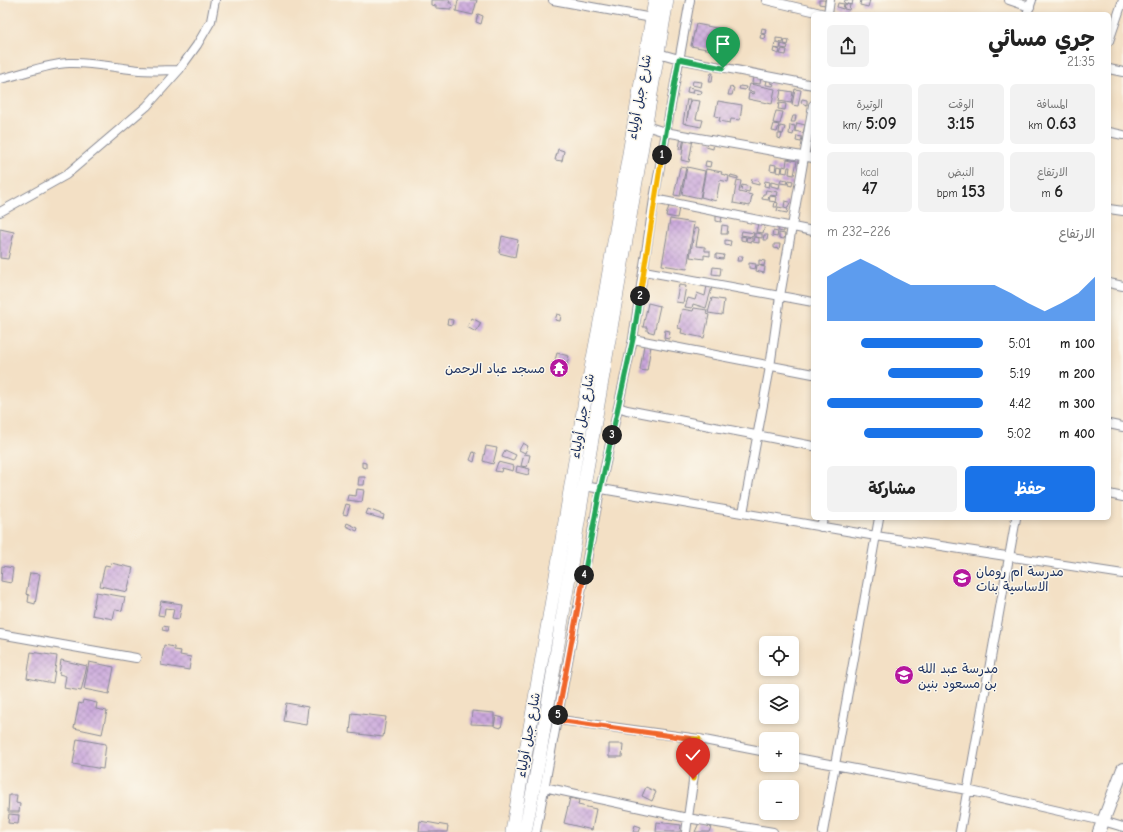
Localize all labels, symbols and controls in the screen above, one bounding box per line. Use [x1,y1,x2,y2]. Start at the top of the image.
button: share [827,25,869,67]
text: جري مسائي [988,26,1095,52]
pin [706,27,740,68]
icon: arrive [712,33,734,55]
street label: شارع جبل أولياء [624,53,656,141]
text: 21:35 [1067,54,1095,69]
text: الوتيرة [856,98,883,111]
text: الوقت [948,98,974,111]
text: المسافة [1037,98,1068,111]
text: 5:09 [866,114,897,133]
text: 3:15 [947,114,975,133]
text: 0.63 [1046,114,1076,133]
text: /km [843,119,866,132]
text: km [1028,119,1046,132]
pin: 1 [652,145,672,165]
text: 1 [660,148,664,161]
text: kcal [860,166,879,179]
text: النبض [948,166,974,179]
text: الارتفاع [1037,166,1068,179]
text: 47 [862,179,877,198]
text: 153 [961,182,985,201]
text: 6 [1054,182,1063,201]
text: bpm [937,187,961,200]
text: m [1041,187,1054,200]
text: 226–232 m [827,224,891,239]
text: الارتفاع [1059,226,1095,241]
pin: 2 [630,286,650,306]
text: 2 [637,289,643,302]
text: 5:01 [1009,336,1031,351]
text: 100 m [1060,336,1095,351]
temple icon: مسجد عباد الرحمن [548,357,570,379]
place label: مسجد عباد الرحمن [445,361,545,377]
text: 5:19 [1010,366,1031,381]
text: 200 m [1059,366,1095,381]
street label: شارع جبل أولياء [567,372,599,460]
text: 4:42 [1009,396,1031,411]
text: 300 m [1059,396,1095,411]
pin: 3 [602,425,622,445]
text: 5:02 [1007,426,1031,441]
text: 400 m [1059,426,1095,441]
text: 3 [609,428,615,441]
button: مشاركة [827,466,957,512]
button: حفظ [965,466,1095,512]
place label: مدرسة ام رومان الاساسية بنات [976,564,1064,595]
pin: 4 [574,565,594,585]
school or university icon: مدرسة ام رومان الاساسية بنات [951,567,973,589]
text: 4 [581,568,587,581]
map controls [759,636,799,820]
button: locate [759,636,799,676]
place label: مدرسة عبد الله بن مسعود بنين [918,661,998,692]
school or university icon: مدرسة عبد الله بن مسعود بنين [893,664,915,686]
button: layers [759,684,799,724]
street label: شارع جبل أولياء [513,691,545,779]
pin: 5 [548,705,568,725]
text: 5 [555,708,561,721]
button: + [759,732,799,772]
pin [676,738,710,779]
icon: check [682,744,704,766]
button: − [759,780,799,820]

